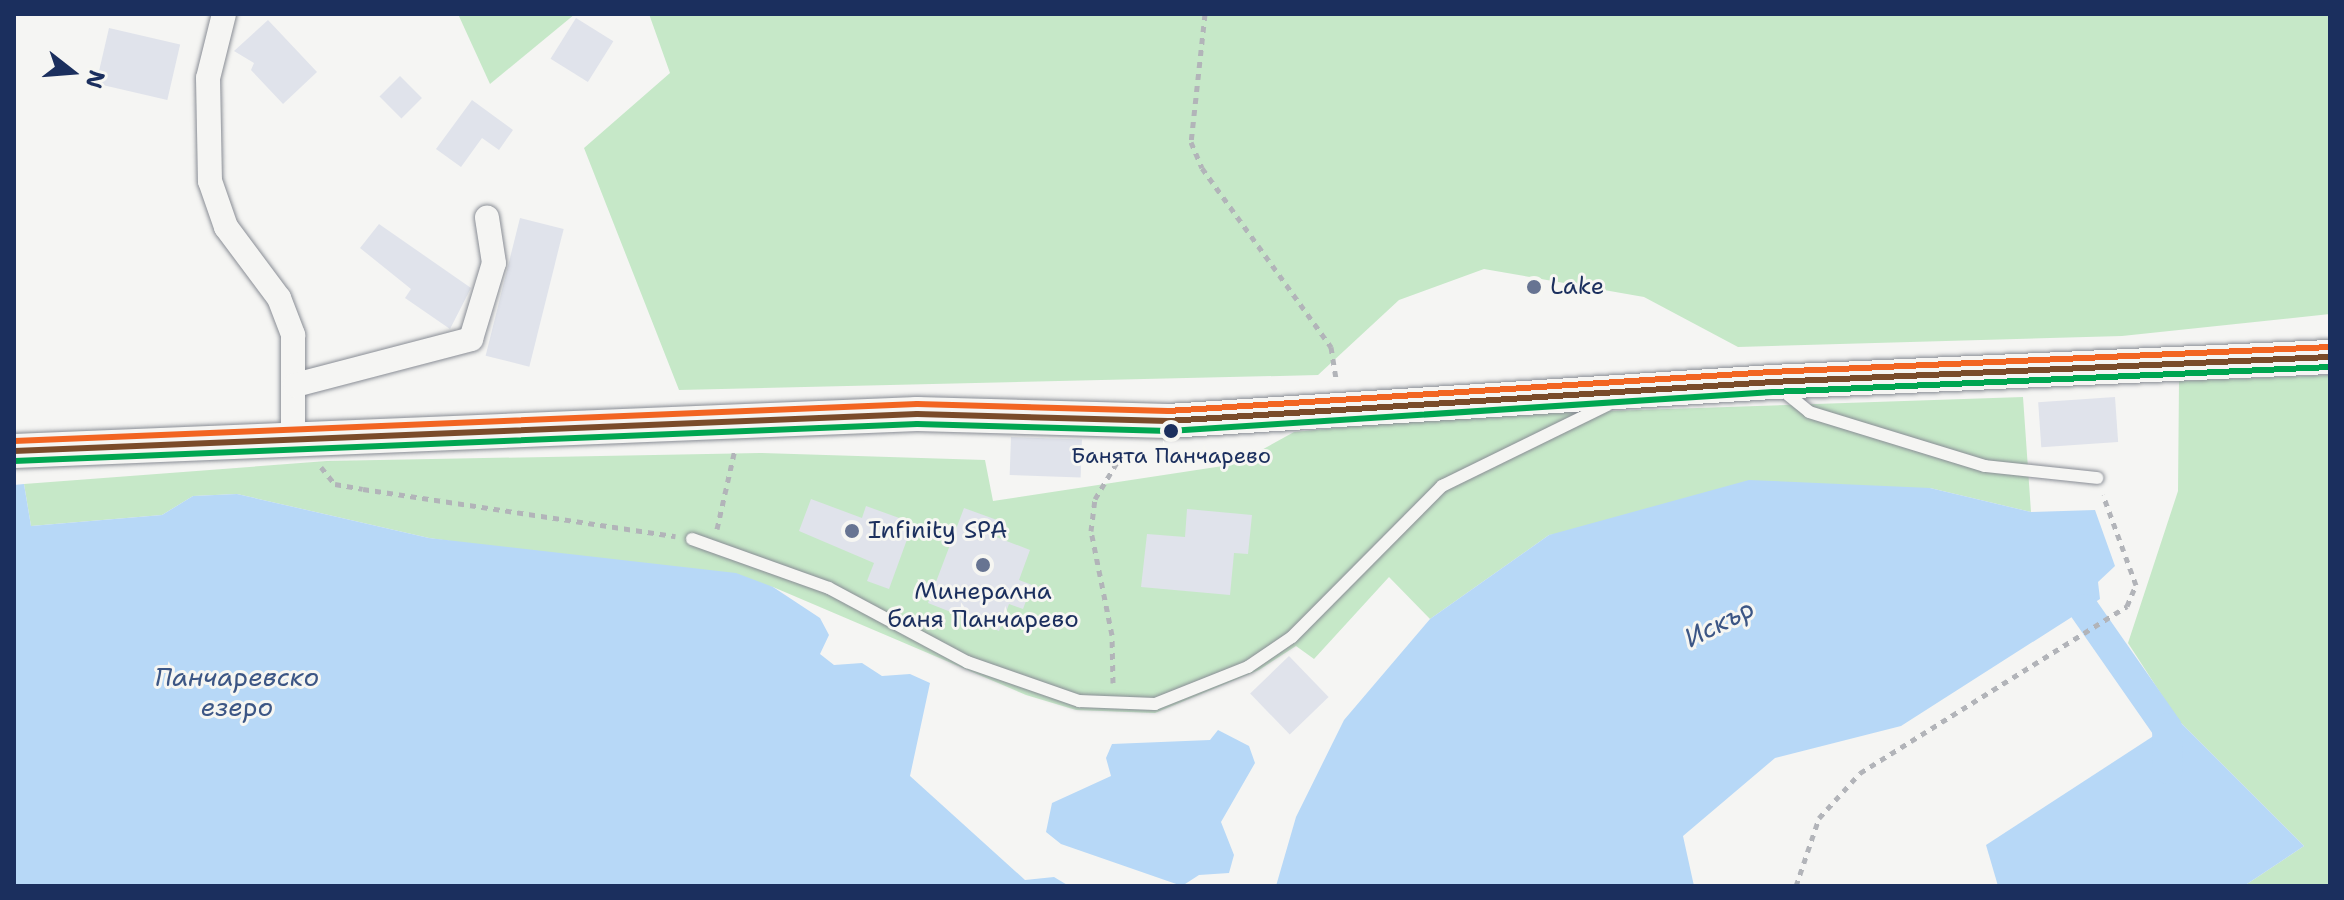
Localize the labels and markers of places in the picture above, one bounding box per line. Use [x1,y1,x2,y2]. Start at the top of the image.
place label: Lake [1550,273,1604,301]
marker: Lake [1525,278,1543,296]
marker: Банята Панчарево [1163,423,1179,439]
place label: Банята Панчарево [1071,443,1271,469]
place label: Infinity SPA [868,517,1007,545]
marker: Infinity SPA [843,522,861,540]
marker: Минерална баня Панчарево [974,556,992,574]
place label: Минерална баня Панчарево [887,578,1079,634]

